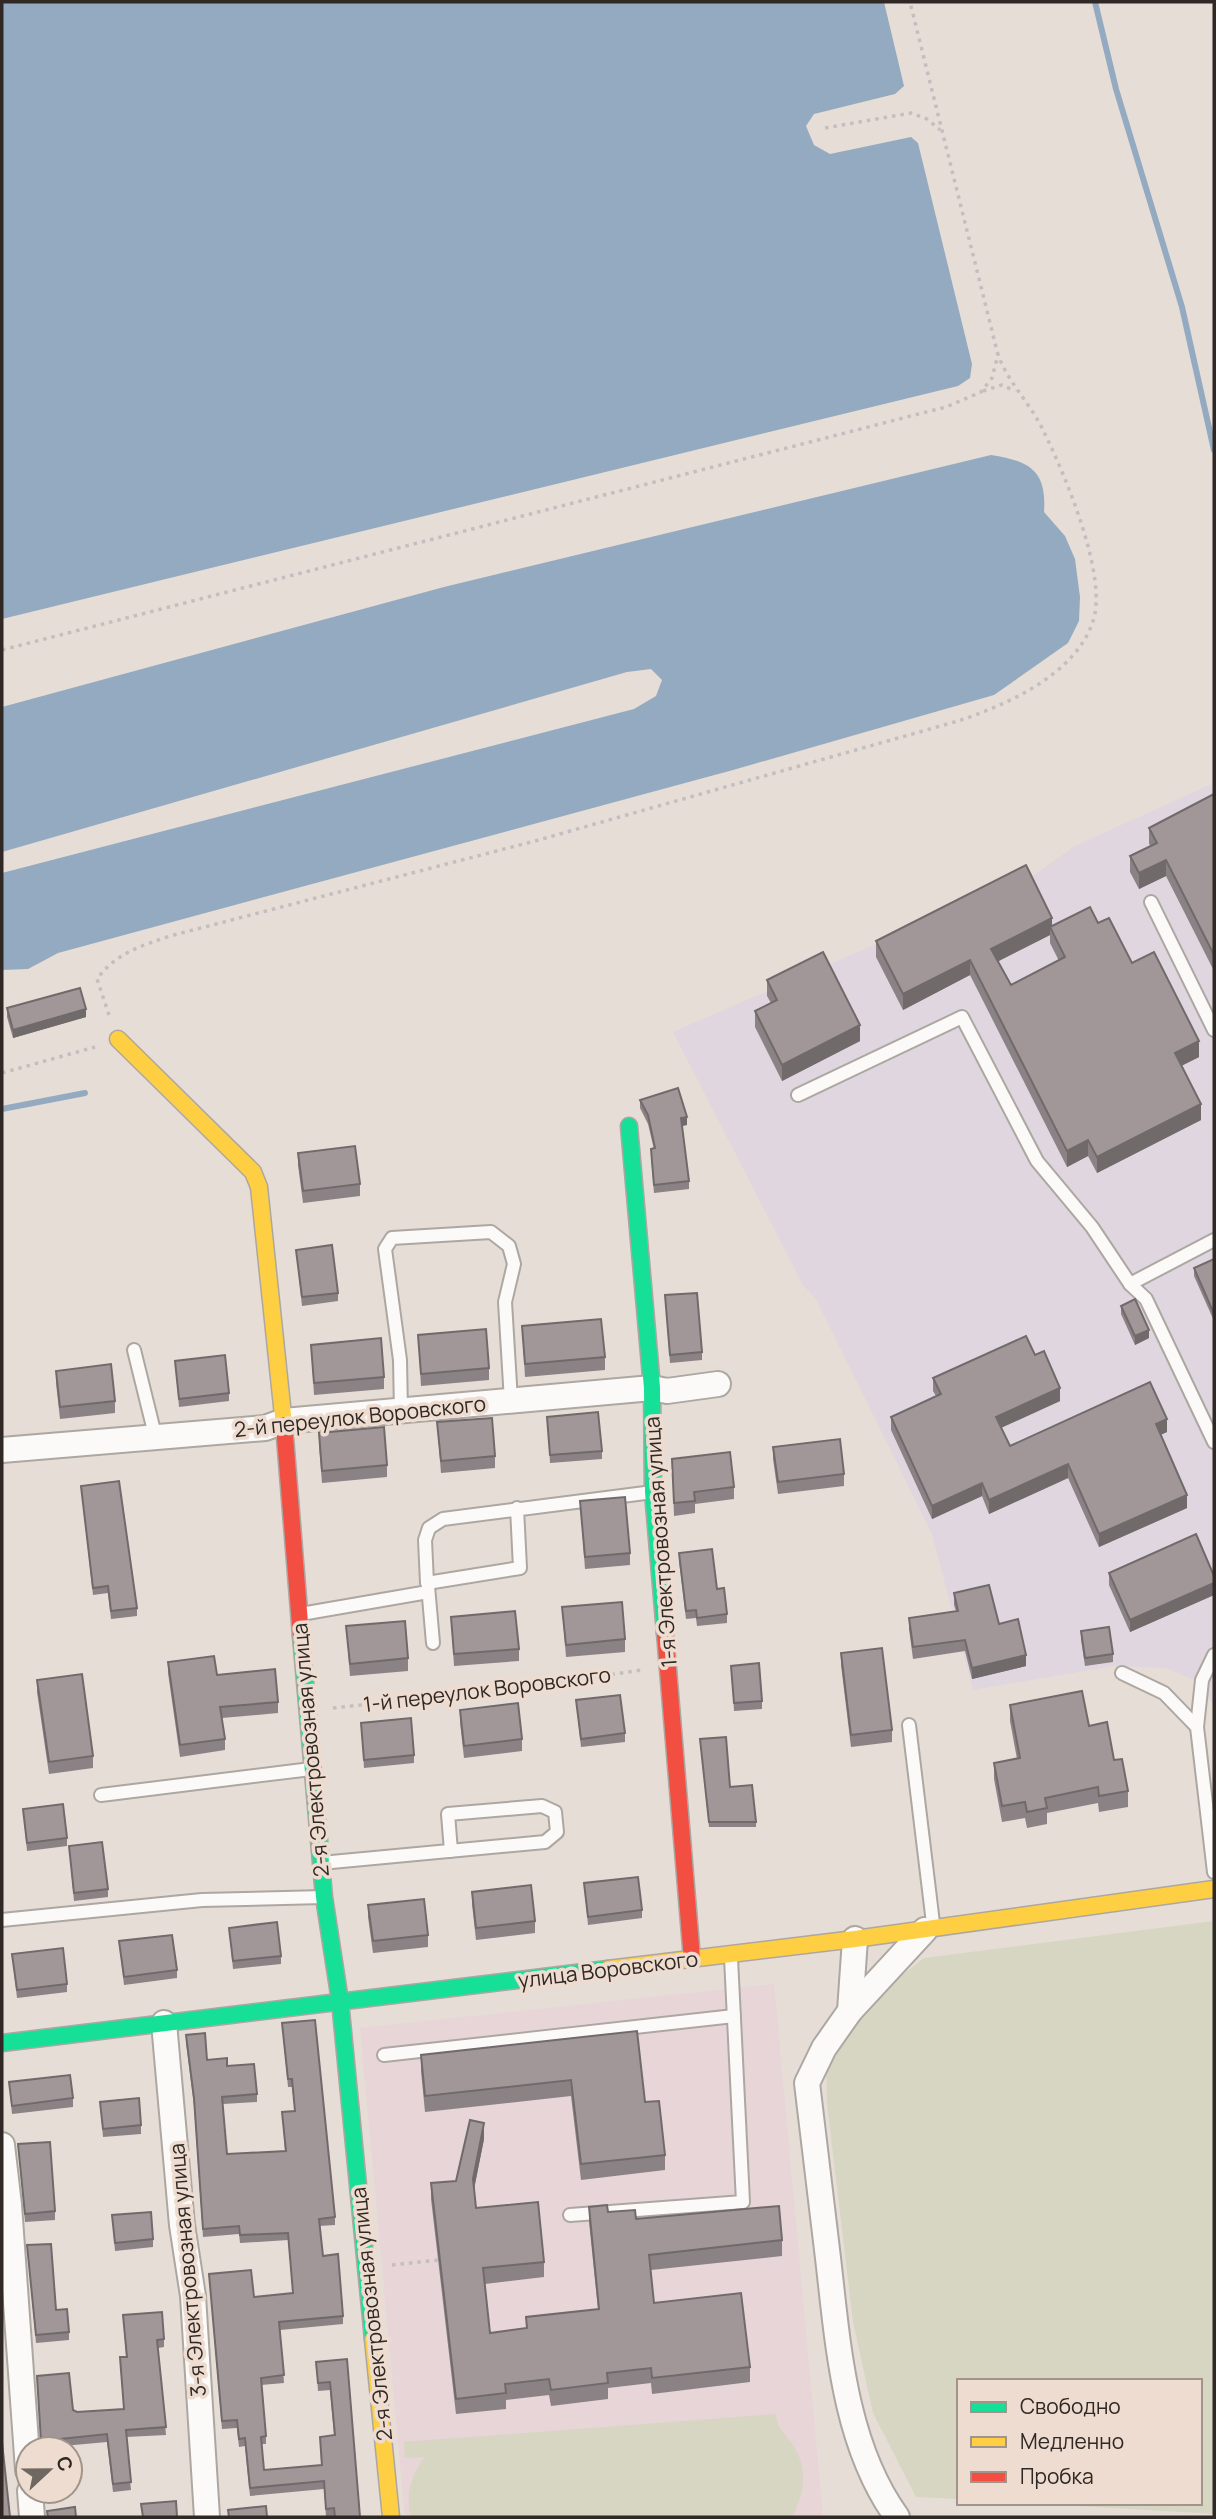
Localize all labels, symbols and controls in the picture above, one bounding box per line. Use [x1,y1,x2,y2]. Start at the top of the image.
street label: 2-й переулок Воровского [233,1389,487,1443]
street label: 1-я Электровозная улица [637,1416,683,1668]
street label: 2-я Электровозная улица [285,1622,335,1878]
street label: 1-й переулок Воровского [362,1660,612,1718]
street label: улица Воровского [516,1944,700,1994]
street label: 3-я Электровозная улица [162,2142,212,2398]
street label: 2-я Электровозная улица [344,2186,398,2442]
legend [957,2379,1202,2505]
text: Свободно [1020,2392,1121,2420]
text: Медленно [1020,2427,1124,2455]
north arrow [14,2435,84,2505]
text: С [50,2452,79,2475]
text: Пробка [1020,2462,1094,2490]

